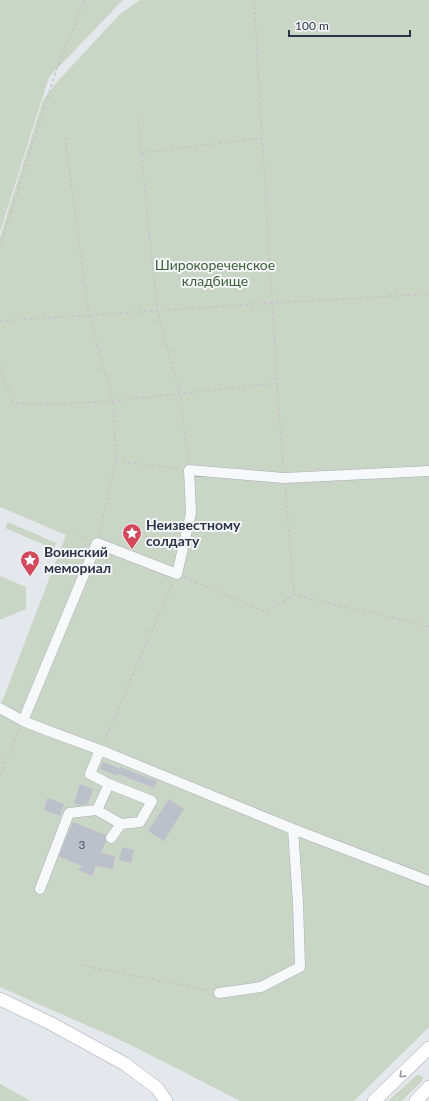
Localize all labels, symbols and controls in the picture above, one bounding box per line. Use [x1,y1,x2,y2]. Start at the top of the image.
scale bar [289,12,410,38]
text: 100 m [295,18,329,33]
park label: Широкореченское кладбище [155,256,275,289]
place label: Неизвестному солдату [146,516,241,549]
place icon: Неизвестному солдату [121,522,143,550]
place label: Воинский мемориал [44,543,111,576]
place icon: Воинский мемориал [19,549,41,577]
house number: 3 [79,837,86,852]
one-way arrow [399,1070,407,1077]

